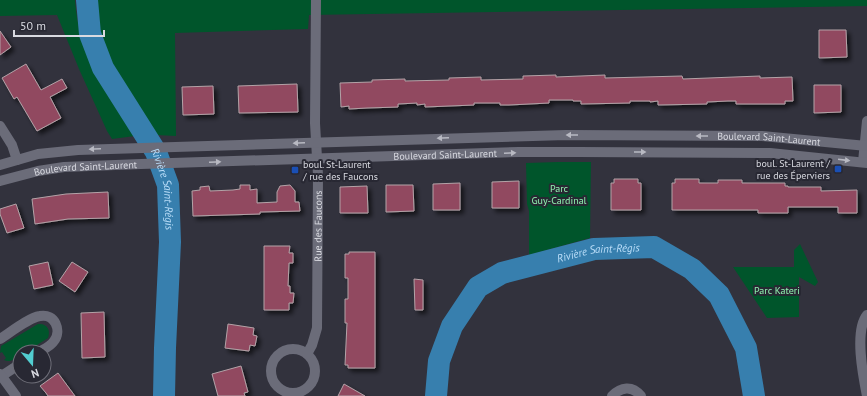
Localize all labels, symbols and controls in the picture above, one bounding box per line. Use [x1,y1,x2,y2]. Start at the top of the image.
scale bar [14,12,104,38]
text: 50 m [20,18,46,33]
street label: Boulevard Saint-Laurent [717,129,822,148]
one-way arrow [565,132,578,138]
one-way arrow [696,132,708,139]
one-way arrow [436,135,449,141]
one-way arrow [293,139,305,146]
water label: Rivière Saint-Régis [148,145,177,231]
one-way arrow [89,146,101,153]
street label: Boulevard Saint-Laurent [393,146,498,162]
one-way arrow [634,149,647,155]
one-way arrow [504,150,517,156]
place label: boul. St-Laurent / rue des Éperviers [756,157,830,182]
one-way arrow [838,157,850,163]
street label: Boulevard Saint-Laurent [32,158,138,178]
place label: boul. St-Laurent / rue des Faucons [302,158,378,183]
one-way arrow [209,159,222,165]
marker: boul. St-Laurent / rue des Éperviers [833,164,843,174]
marker: boul. St-Laurent / rue des Faucons [290,165,300,175]
park label: Parc Guy-Cardinal [531,182,587,207]
street label: Rue des Faucons [311,190,324,262]
water label: Rivière Saint-Régis [555,240,641,265]
park label: Parc Kateri [754,284,800,297]
north arrow [12,344,52,384]
text: N [30,366,41,381]

